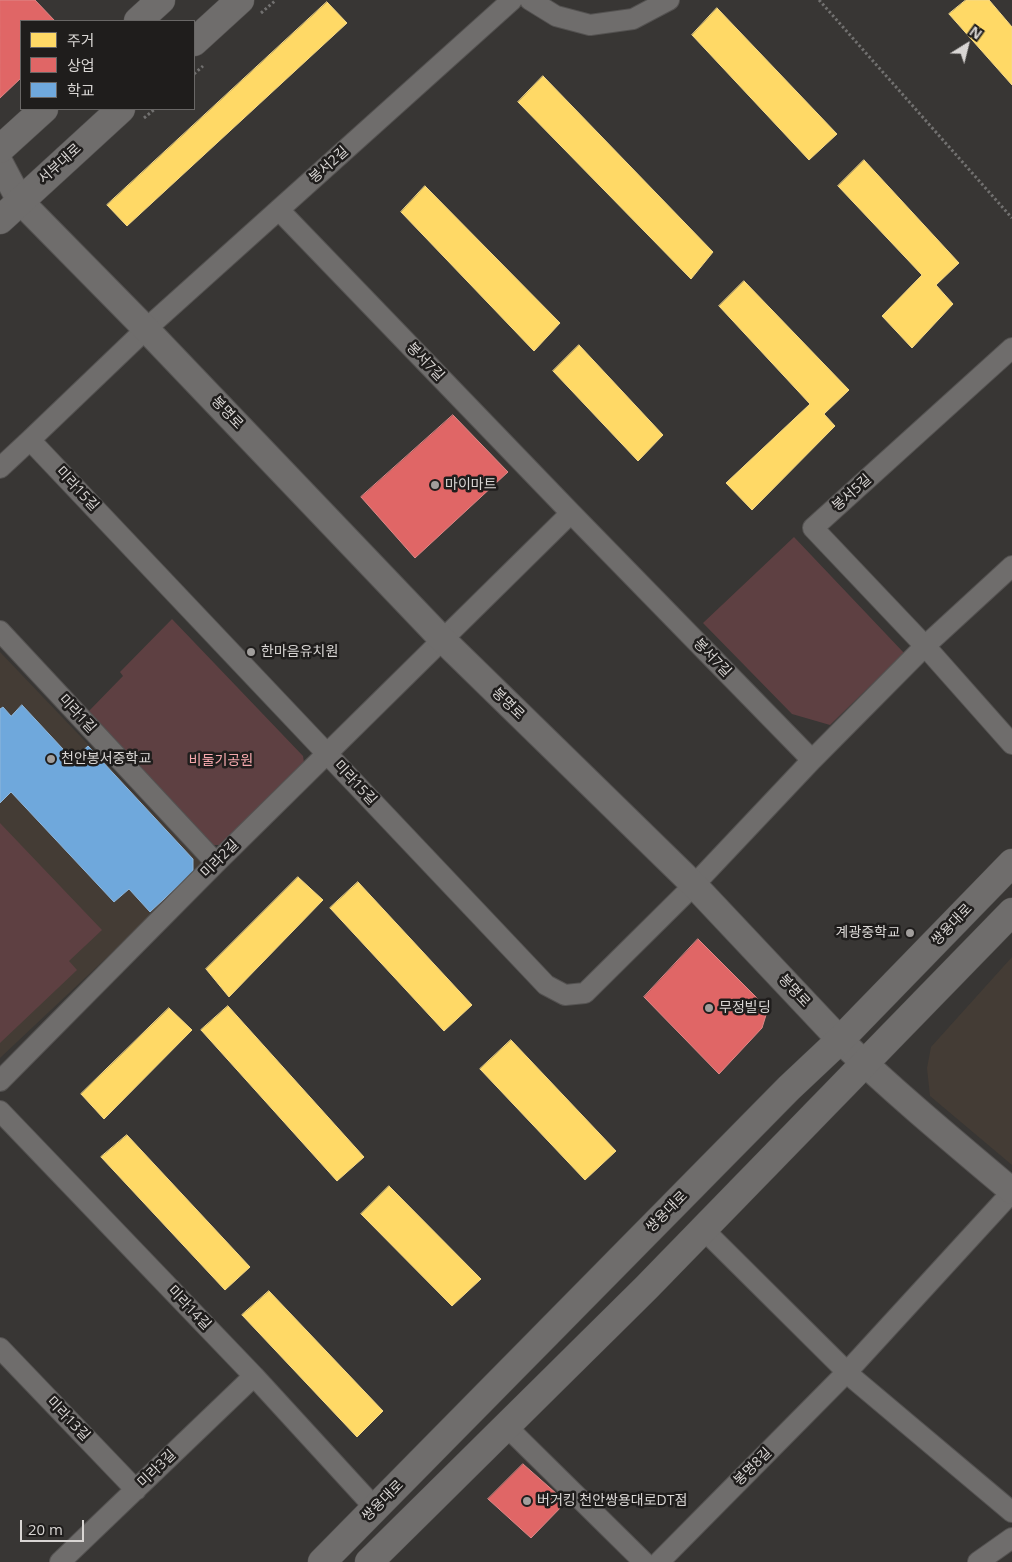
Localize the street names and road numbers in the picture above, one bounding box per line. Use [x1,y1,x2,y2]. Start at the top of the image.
street label: 서부대로 [35,141,85,187]
street label: 봉서2길 [306,143,352,187]
street label: 봉서7길 [403,339,447,385]
street label: 봉명로 [208,393,246,433]
street label: 미라15길 [52,463,102,515]
street label: 봉서5길 [829,471,875,515]
street label: 봉서7길 [690,635,734,681]
street label: 봉명로 [488,685,528,723]
street label: 미라1길 [55,691,99,737]
street label: 미라15길 [330,757,380,809]
street label: 미라2길 [198,837,242,881]
street label: 쌍용대로 [928,901,976,949]
street label: 봉명로 [775,971,813,1011]
street label: 쌍용대로 [643,1188,691,1236]
street label: 미라14길 [164,1283,214,1333]
street label: 미라13길 [43,1394,93,1444]
street label: 봉명8길 [731,1445,775,1489]
street label: 미라3길 [134,1447,180,1491]
street label: 쌍용대로 [359,1477,407,1525]

